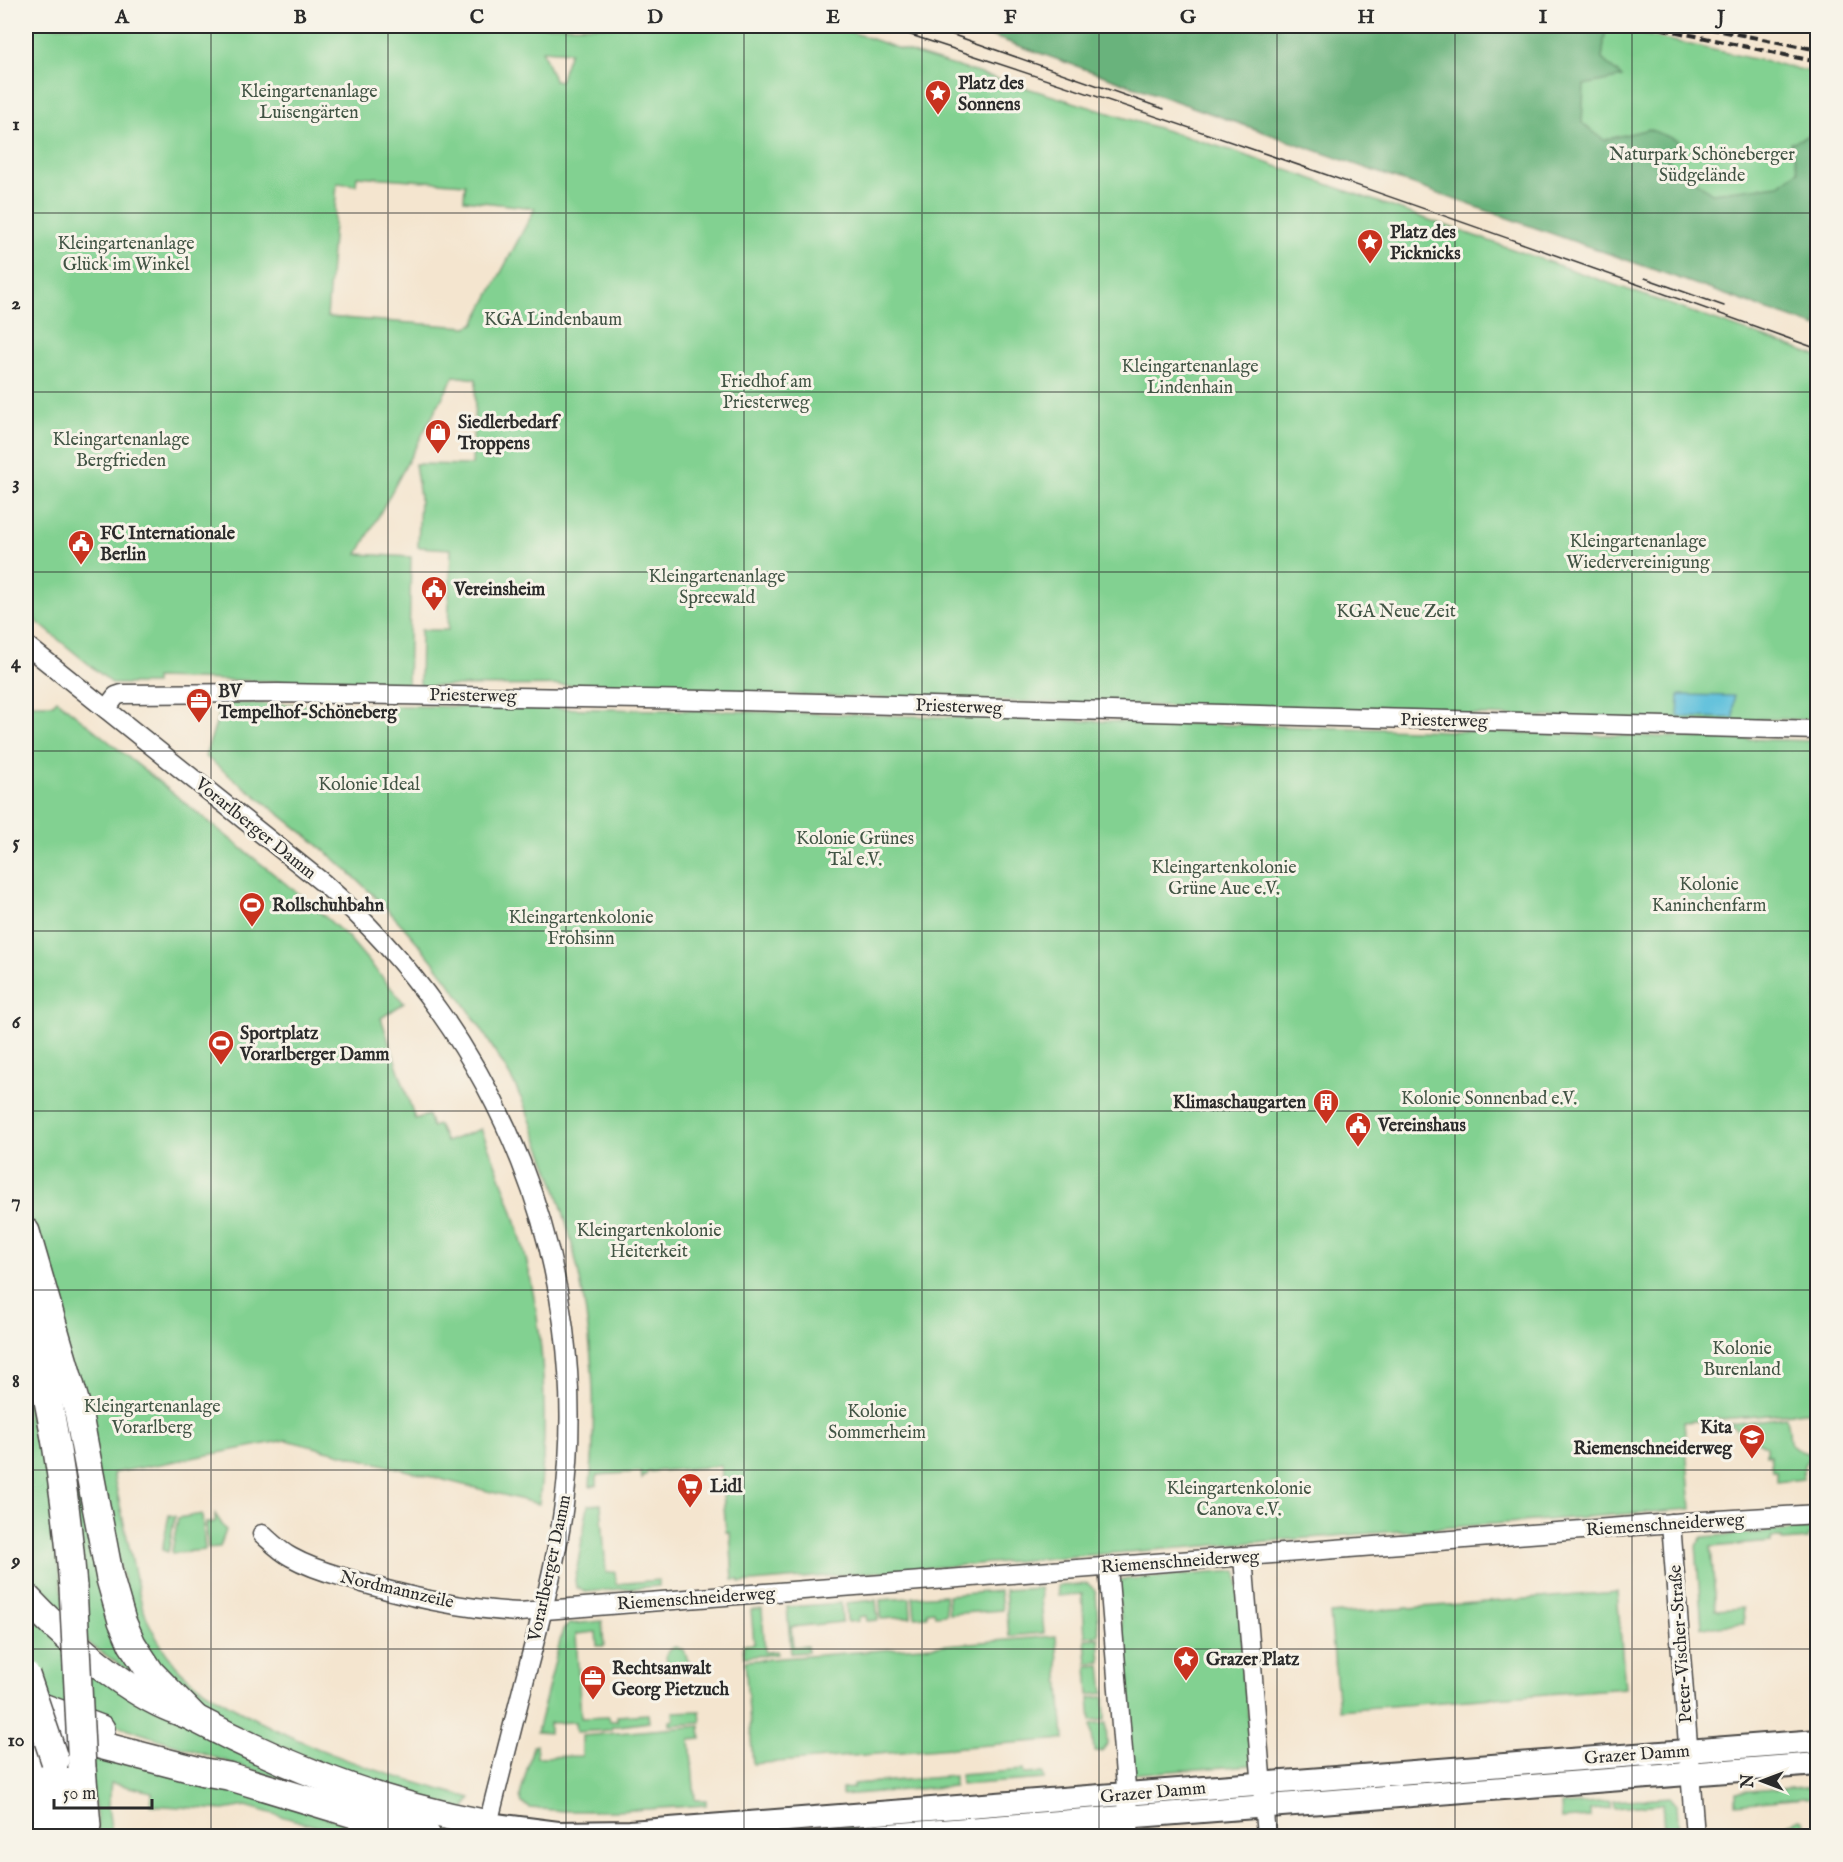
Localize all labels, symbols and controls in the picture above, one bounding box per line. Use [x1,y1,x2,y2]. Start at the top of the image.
text: A [114,5,130,30]
text: B [293,5,307,30]
text: C [470,5,484,30]
text: D [647,5,663,30]
text: E [826,5,840,30]
text: F [1004,5,1017,30]
text: G [1180,5,1197,30]
text: H [1357,5,1375,30]
text: I [1539,5,1548,30]
text: J [1714,5,1726,30]
place label: Platz des Sonnens [958,73,1024,117]
place icon: Platz des Sonnens [923,78,953,116]
park label: Kleingartenanlage Luisengärten [241,81,377,125]
text: 1 [12,112,20,137]
park label: Naturpark Schöneberger Südgelände [1609,144,1795,188]
place label: Platz des Picknicks [1390,222,1461,266]
place icon: Platz des Picknicks [1355,227,1385,265]
park label: Kleingartenanlage Glück im Winkel [58,233,194,277]
text: 2 [11,291,21,316]
park label: KGA Lindenbaum [484,309,622,332]
park label: Kleingartenanlage Lindenhain [1122,356,1258,400]
park label: Friedhof am Priesterweg [720,371,812,415]
place label: Siedlerbedarf Troppens [457,412,561,456]
shop icon: Siedlerbedarf Troppens [423,417,453,455]
park label: Kleingartenanlage Bergfrieden [53,429,189,473]
text: 3 [12,471,20,496]
place label: FC Internationale Berlin [100,523,236,567]
public building icon: FC Internationale Berlin [66,528,96,566]
park label: Kleingartenanlage Wiedervereinigung [1566,531,1710,575]
park label: Kleingartenanlage Spreewald [649,566,785,610]
public building icon: Vereinsheim [419,574,449,612]
place label: Vereinsheim [453,579,545,602]
park label: KGA Neue Zeit [1336,601,1456,624]
text: 4 [11,650,22,675]
place label: BV Tempelhof-Schöneberg [217,681,398,725]
street label: Priesterweg [429,684,517,709]
office icon: BV Tempelhof-Schöneberg [184,686,214,724]
street label: Priesterweg [915,694,1003,721]
street label: Priesterweg [1400,709,1488,734]
street label: Vorarlberger Damm [189,773,320,885]
park label: Kolonie Ideal [318,774,420,797]
park label: Kolonie Grünes Tal e.V. [796,828,914,872]
text: 5 [12,830,20,855]
park label: Kleingartenkolonie Grüne Aue e.V. [1152,857,1296,901]
park label: Kolonie Kaninchenfarm [1652,874,1766,918]
sports icon: Rollschuhbahn [237,890,267,928]
place label: Rollschuhbahn [272,895,385,918]
park label: Kleingartenkolonie Frohsinn [509,907,653,951]
text: 6 [12,1010,22,1035]
place label: Sportplatz Vorarlberger Damm [239,1023,390,1067]
sports icon: Sportplatz Vorarlberger Damm [206,1028,236,1066]
building icon: Klimaschaugarten [1311,1087,1341,1125]
park label: Kolonie Sonnenbad e.V. [1401,1088,1577,1111]
place label: Klimaschaugarten [1173,1092,1306,1115]
public building icon: Vereinshaus [1343,1110,1373,1148]
place label: Vereinshaus [1377,1115,1466,1138]
text: 7 [11,1189,21,1214]
park label: Kleingartenkolonie Heiterkeit [577,1220,721,1264]
park label: Kolonie Burenland [1703,1338,1781,1382]
text: 8 [12,1369,20,1394]
park label: Kleingartenanlage Vorarlberg [84,1396,220,1440]
park label: Kolonie Sommerheim [828,1401,926,1445]
place label: Kita Riemenschneiderweg [1573,1417,1733,1461]
school or university icon: Kita Riemenschneiderweg [1737,1422,1767,1460]
supermarket icon: Lidl [675,1471,705,1509]
place label: Lidl [710,1476,743,1499]
park label: Kleingartenkolonie Canova e.V. [1167,1478,1311,1522]
street label: Vorarlberger Damm [523,1493,577,1645]
street label: Riemenschneiderweg [1585,1508,1745,1543]
street label: Riemenschneiderweg [1100,1545,1260,1580]
text: 9 [11,1548,21,1573]
street label: Peter-Vischer-Straße [1664,1564,1698,1724]
street label: Nordmannzeile [337,1566,456,1615]
street label: Riemenschneiderweg [616,1582,776,1617]
place icon: Grazer Platz [1171,1644,1201,1682]
place label: Grazer Platz [1206,1649,1300,1672]
place label: Rechtsanwalt Georg Pietzuch [612,1658,729,1702]
office icon: Rechtsanwalt Georg Pietzuch [578,1663,608,1701]
text: 10 [7,1728,25,1753]
street label: Grazer Damm [1583,1740,1691,1771]
north arrow [1732,1751,1792,1811]
scale bar [54,1772,152,1810]
text: N [1739,1774,1759,1789]
street label: Grazer Damm [1099,1777,1207,1810]
text: 50 m [63,1783,96,1806]

